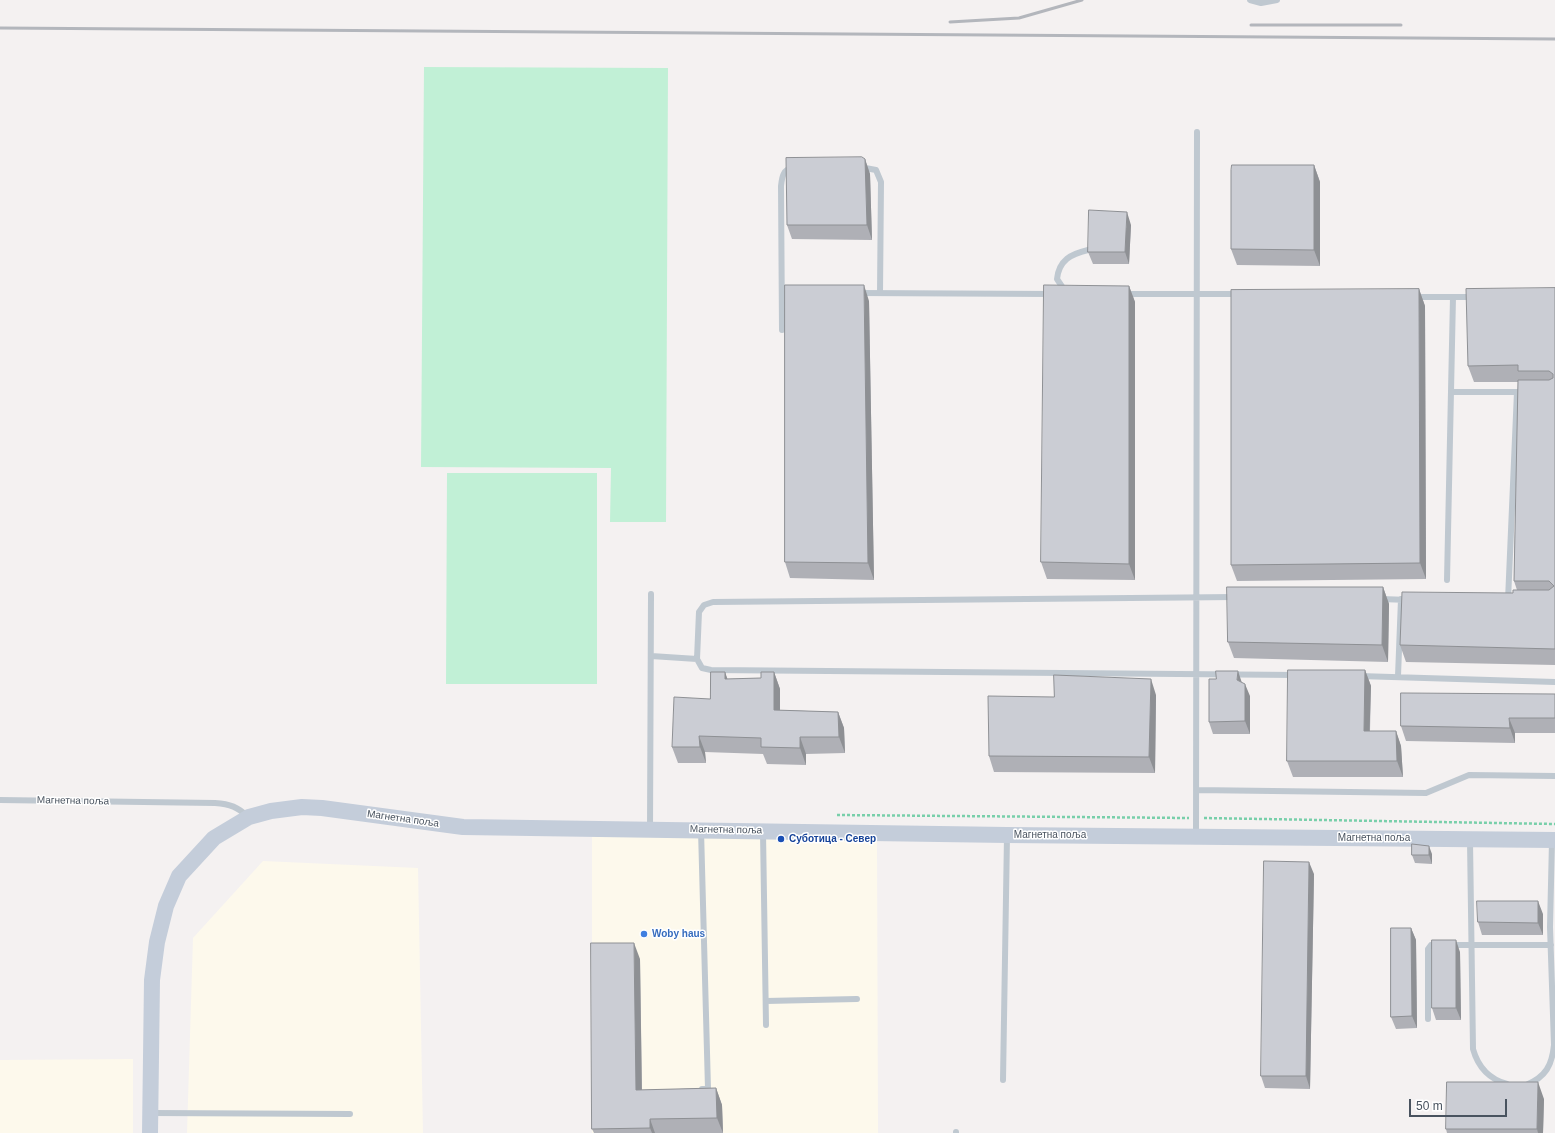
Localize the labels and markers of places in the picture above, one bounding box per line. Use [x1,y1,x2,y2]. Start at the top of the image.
place label: Суботица - Север [789,833,876,845]
marker: Суботица - Север [776,834,786,844]
place label: Woby haus [652,928,705,940]
marker: Woby haus [639,929,649,939]

